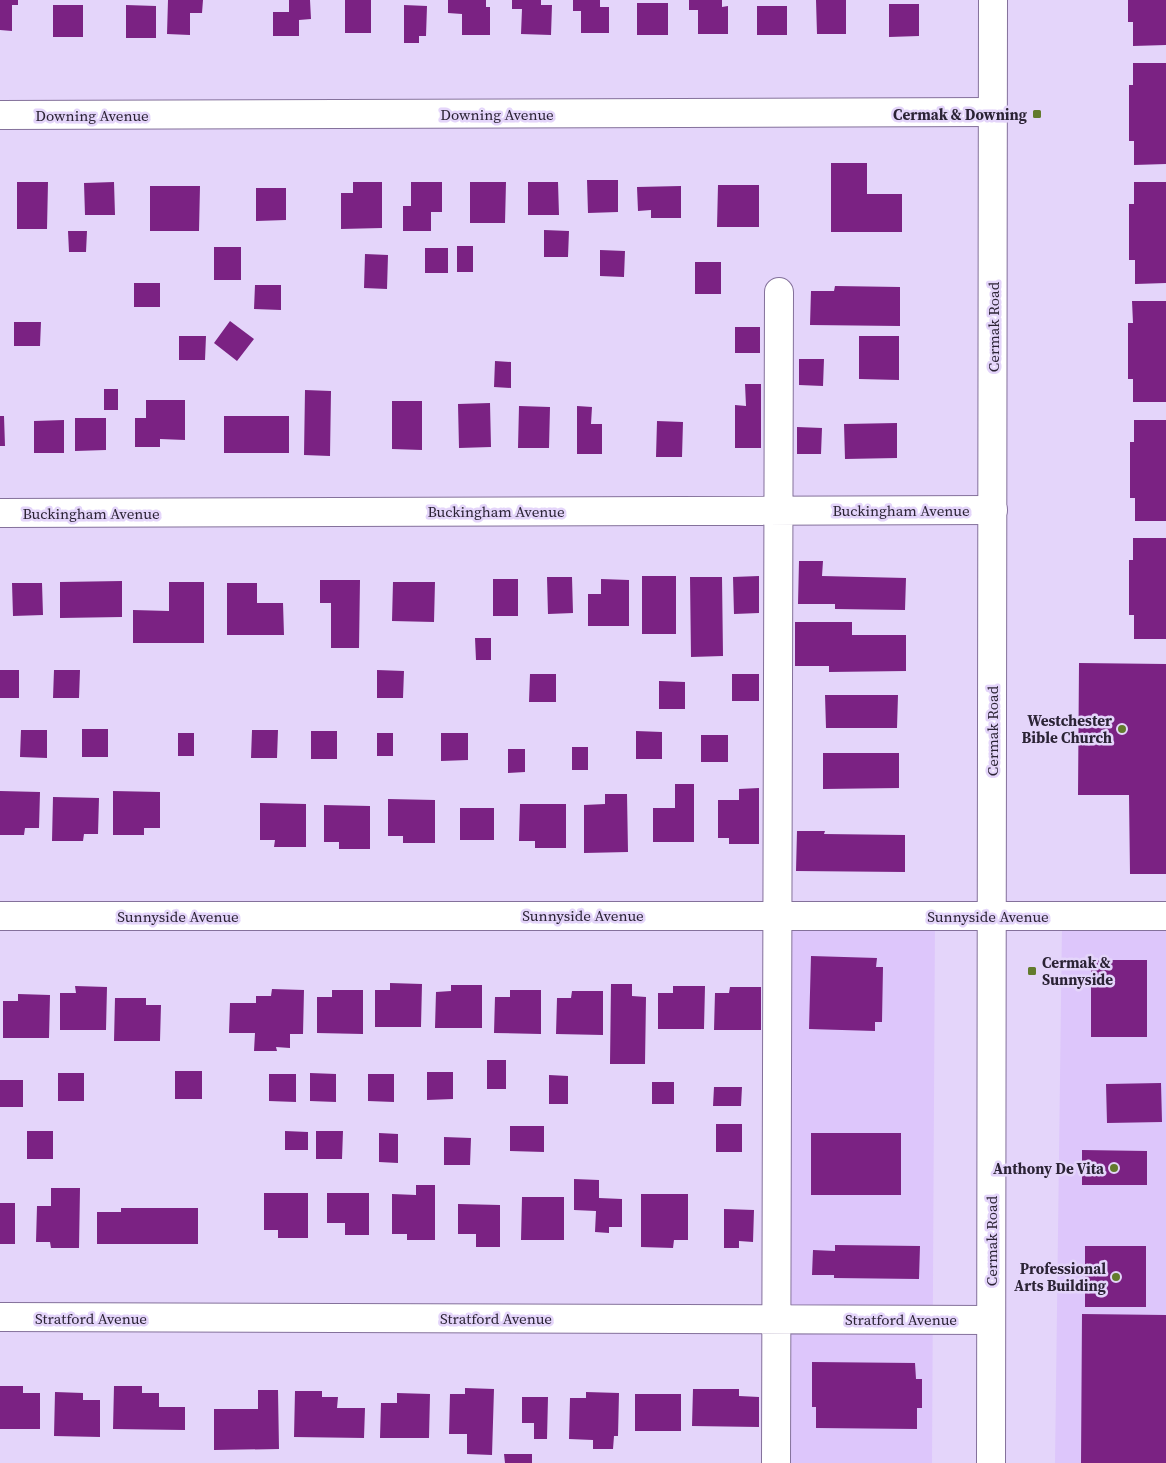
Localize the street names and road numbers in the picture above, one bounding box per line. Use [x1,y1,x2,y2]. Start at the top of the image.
street label: Downing Avenue [440,104,554,125]
street label: Downing Avenue [35,105,149,126]
street label: Cermak Road [983,281,1004,372]
street label: Buckingham Avenue [832,500,970,521]
street label: Buckingham Avenue [427,501,565,522]
street label: Buckingham Avenue [22,503,160,524]
street label: Cermak Road [982,685,1003,776]
street label: Sunnyside Avenue [522,905,644,926]
street label: Sunnyside Avenue [117,906,239,927]
street label: Sunnyside Avenue [927,906,1049,927]
street label: Cermak Road [981,1195,1002,1286]
street label: Stratford Avenue [35,1308,147,1329]
street label: Stratford Avenue [440,1308,552,1329]
street label: Stratford Avenue [845,1309,957,1330]

